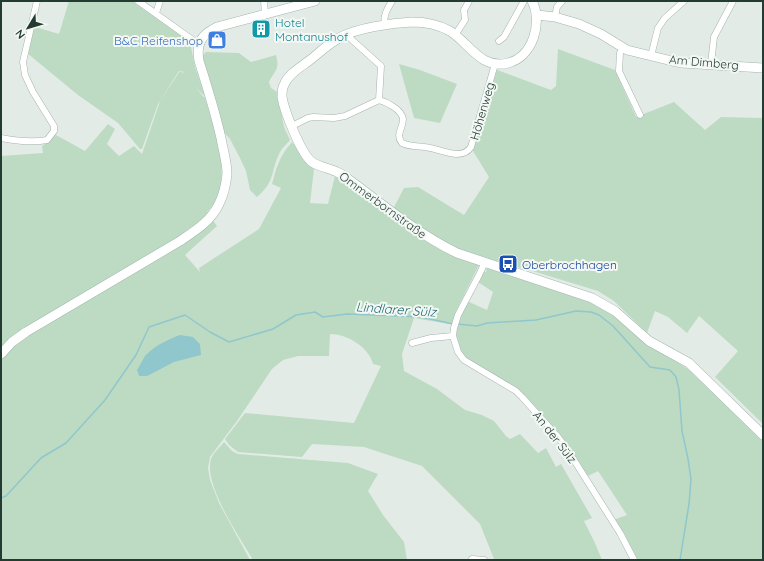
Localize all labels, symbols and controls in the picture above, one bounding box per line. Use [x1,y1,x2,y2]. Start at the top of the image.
north arrow [8,8,48,48]
place label: Hotel Montanushof [275,15,349,44]
building icon: Hotel Montanushof [250,18,272,40]
text: N [12,27,28,42]
shop icon: B&C Reifenshop [206,29,228,51]
place label: B&C Reifenshop [114,33,203,48]
street label: Am Dimberg [668,51,740,73]
street label: Höhenweg [467,80,497,142]
street label: Ommerbornstraße [336,168,430,242]
bus stop icon: Oberbrochhagen [497,253,519,275]
place label: Oberbrochhagen [522,257,617,272]
water label: Lindlarer Sülz [355,298,438,320]
street label: An der Sülz [530,408,580,466]

